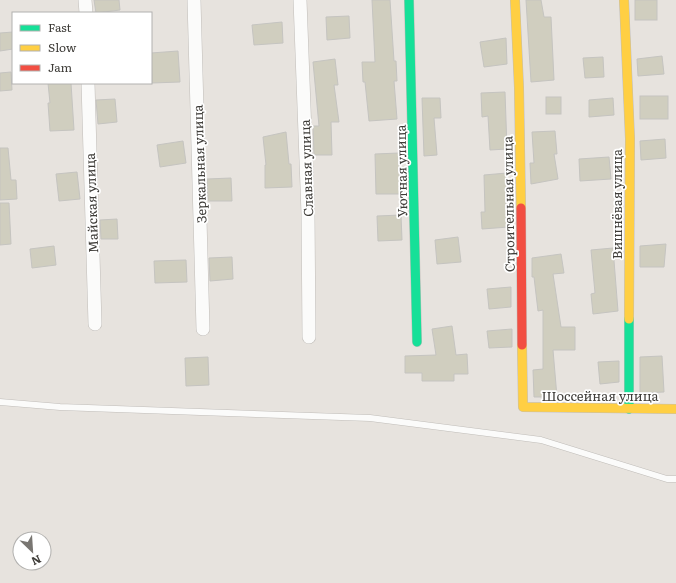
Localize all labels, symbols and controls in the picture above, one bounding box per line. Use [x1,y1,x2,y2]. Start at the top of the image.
legend [12,12,152,84]
text: Fast [48,18,72,36]
text: Slow [48,38,77,56]
text: Jam [48,58,73,76]
street label: Зеркальная улица [187,104,211,224]
street label: Славная улица [295,119,317,217]
street label: Уютная улица [391,124,411,218]
street label: Строительная улица [497,136,519,272]
street label: Вишнёвая улица [607,149,626,259]
street label: Майская улица [80,152,102,254]
street label: Шоссейная улица [541,386,659,405]
north arrow [12,531,52,571]
text: N [29,552,44,570]

